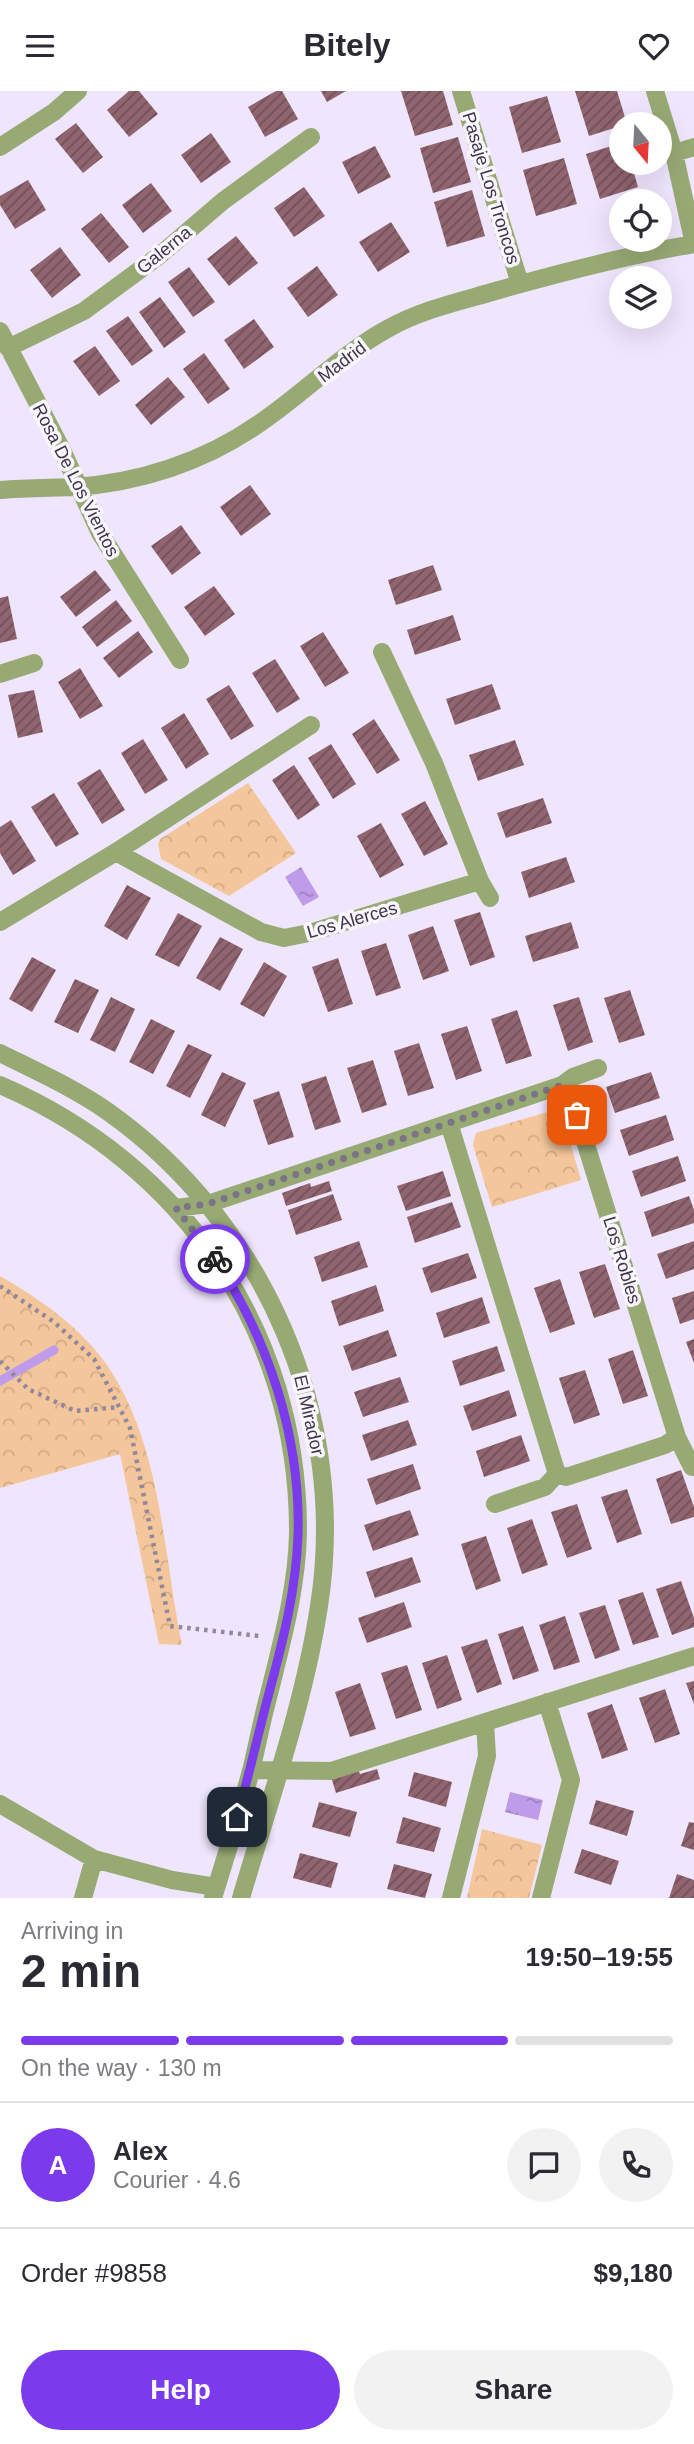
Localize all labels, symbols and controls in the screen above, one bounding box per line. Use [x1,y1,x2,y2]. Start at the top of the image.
icon: menu [21,27,59,65]
text: Bitely [303,27,391,63]
icon: heart [635,27,673,65]
street label: Pasaje Los Troncos [458,109,524,267]
north arrow [609,112,672,175]
map controls [609,112,672,329]
button: locate [609,189,672,252]
street label: Galerna [133,221,196,278]
button: layers [609,266,672,329]
street label: Madrid [314,337,370,387]
street label: Rosa De Los Vientos [29,400,123,560]
street label: Los Alerces [305,898,399,942]
pin [547,1085,607,1145]
icon: bag [558,1096,596,1134]
street label: Los Robles [599,1214,645,1306]
courier [180,1224,250,1294]
icon: bike [196,1240,234,1278]
street label: El Mirador [290,1373,328,1457]
pin [207,1787,267,1847]
icon: home [218,1798,256,1836]
text: Arriving in [21,1918,123,1944]
text: 19:50–19:55 [526,1942,673,1972]
text: 2 min [21,1945,141,1997]
text: On the way · 130 m [21,2055,222,2081]
button: chat [507,2128,581,2202]
button: phone [599,2128,673,2202]
text: Alex [113,2136,168,2166]
text: A [49,2150,67,2180]
text: Courier · 4.6 [113,2167,241,2193]
text: Order #9858 [21,2258,167,2288]
text: $9,180 [593,2258,673,2288]
button: Help [21,2350,340,2430]
button: Share [354,2350,673,2430]

